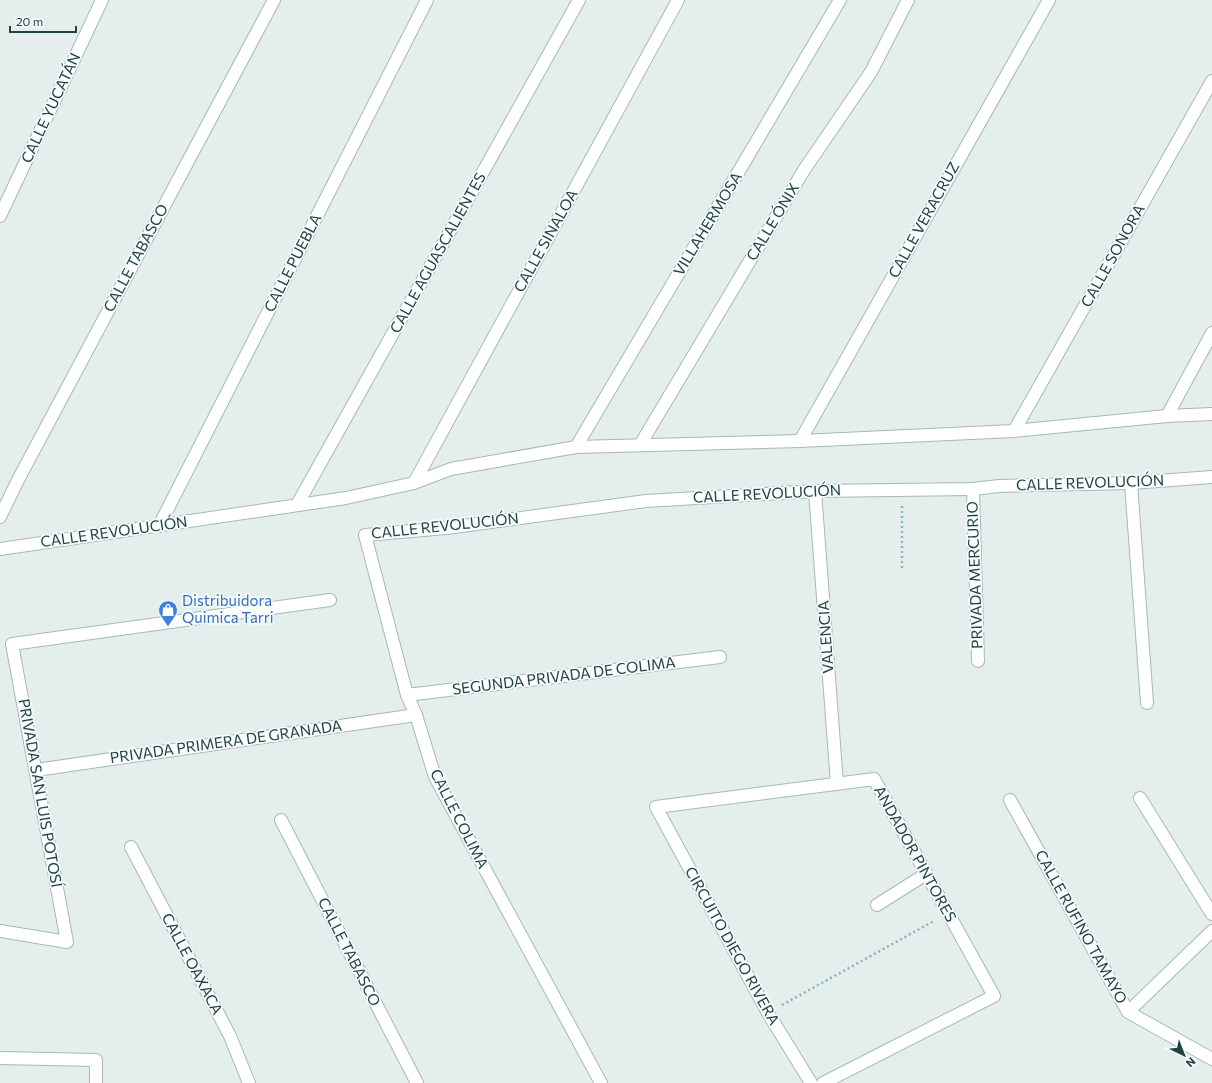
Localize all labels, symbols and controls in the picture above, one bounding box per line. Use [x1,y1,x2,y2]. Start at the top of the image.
scale bar [10,8,76,34]
text: 20 m [16,14,43,28]
street label: CALLE YUCATÁN [16,49,84,166]
street label: CALLE VERACRUZ [884,158,962,281]
street label: VILLAHERMOSA [669,168,745,279]
street label: CALLE AGUASCALIENTES [385,169,489,336]
street label: CALLE ÓNIX [741,179,802,264]
street label: CALLE SINALOA [509,186,581,295]
street label: CALLE TABASCO [99,201,171,315]
street label: CALLE SONORA [1076,201,1148,310]
street label: CALLE PUEBLA [260,211,325,315]
street label: CALLE REVOLUCIÓN [1016,469,1164,494]
street label: CALLE REVOLUCIÓN [692,479,841,506]
street label: PRIVADA MERCURIO [962,501,986,649]
street label: CALLE REVOLUCIÓN [370,507,520,542]
street label: CALLE REVOLUCIÓN [39,511,188,550]
place label: Distribuidora Quimica Tarri [182,591,274,626]
shop icon: Distribuidora Quimica Tarri [157,599,179,627]
street label: VALENCIA [813,600,837,674]
street label: SEGUNDA PRIVADA DE COLIMA [451,652,676,698]
street label: PRIVADA SAN LUIS POTOSÍ [16,697,68,889]
street label: PRIVADA PRIMERA DE GRANADA [109,716,343,766]
street label: CALLE COLIMA [427,766,493,871]
street label: ANDADOR PINTORES [871,782,961,925]
street label: CALLE RUFINO TAMAYO [1032,846,1132,1007]
street label: CIRCUITO DIEGO RIVERA [682,863,784,1028]
street label: CALLE TABASCO [315,894,385,1009]
street label: CALLE OAXACA [159,910,227,1017]
north arrow [1164,1035,1204,1075]
text: N [1184,1055,1199,1070]

